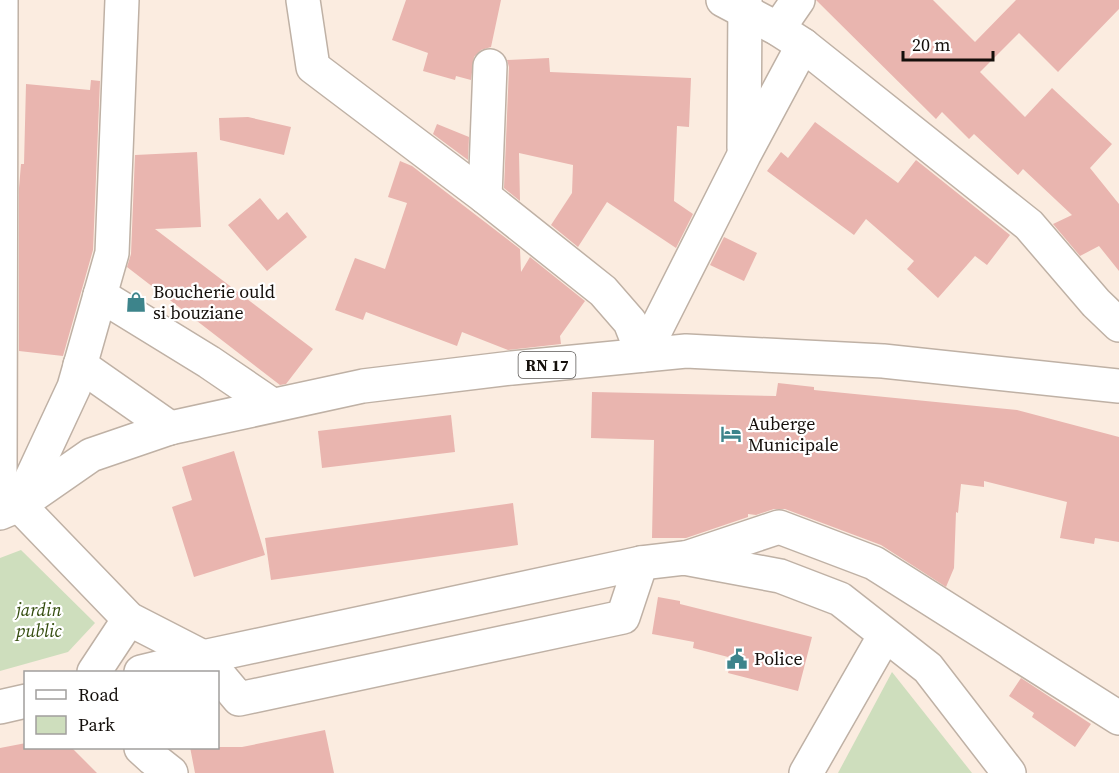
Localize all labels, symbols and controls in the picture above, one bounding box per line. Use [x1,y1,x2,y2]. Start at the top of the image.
scale bar [903,24,993,62]
text: 20 m [912,32,950,57]
place label: Boucherie ould si bouziane [153,279,275,325]
shop icon: Boucherie ould si bouziane [124,290,148,314]
road number: RN 17 [518,352,576,378]
place label: Auberge Municipale [748,411,839,457]
hotel icon: Auberge Municipale [719,422,743,446]
park label: jardin public [14,597,63,643]
place label: Police [754,646,803,671]
public building icon: Police [725,647,749,671]
legend [24,671,219,749]
text: Road [78,682,119,707]
text: Park [78,712,115,737]

